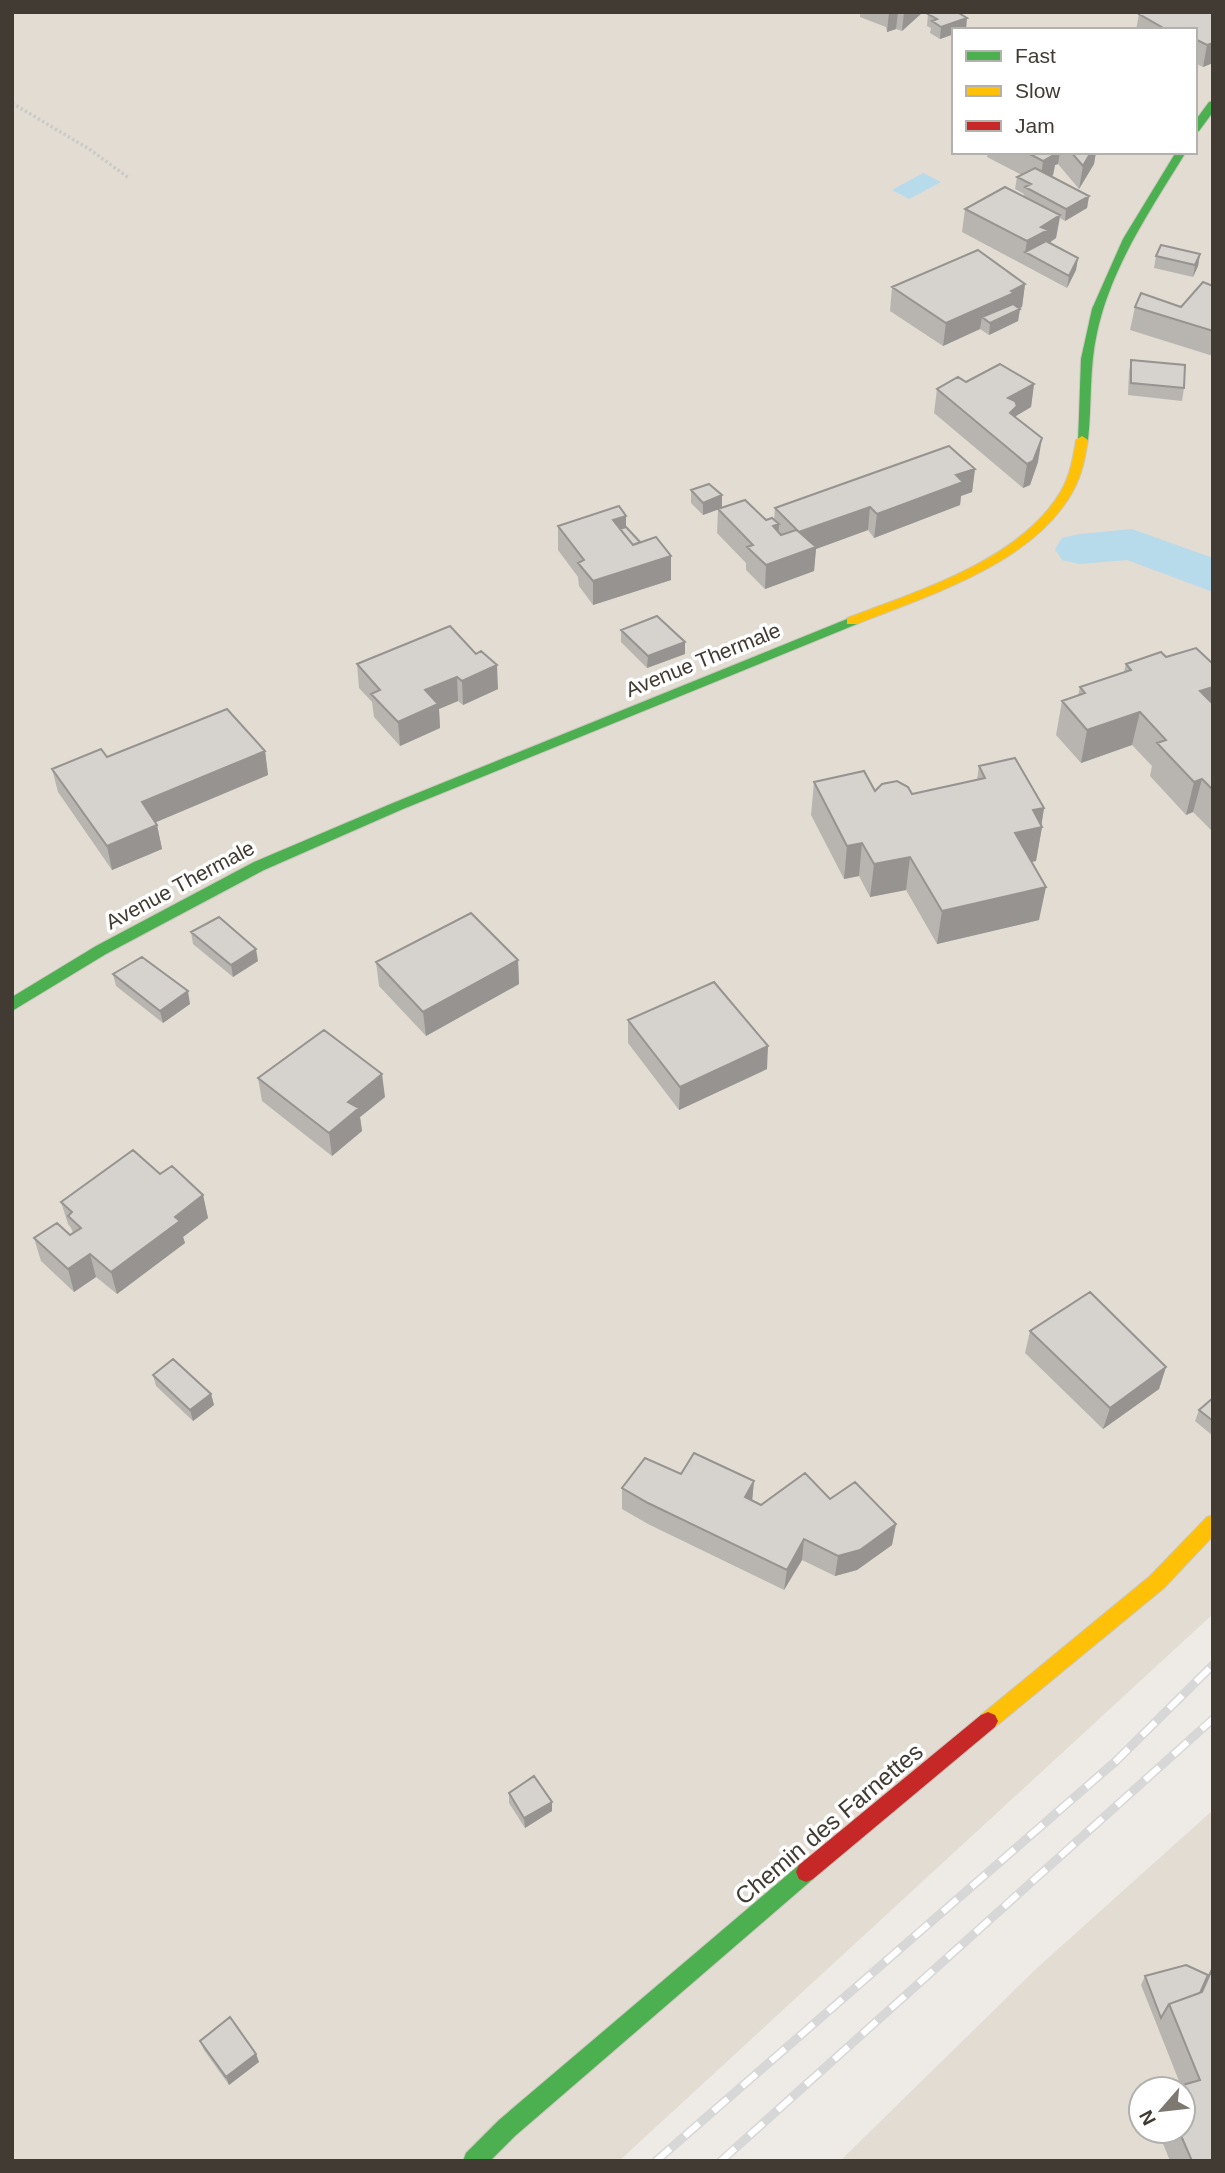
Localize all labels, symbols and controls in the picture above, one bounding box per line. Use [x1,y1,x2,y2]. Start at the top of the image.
legend [952,28,1197,154]
text: Fast [1015,44,1056,67]
text: Slow [1015,79,1061,102]
text: Jam [1015,114,1055,137]
street label: Avenue Thermale [622,618,784,701]
street label: Avenue Thermale [102,836,258,933]
street label: Chemin des Farnettes [730,1737,928,1910]
north arrow [1127,2075,1197,2145]
text: N [1135,2107,1160,2129]

